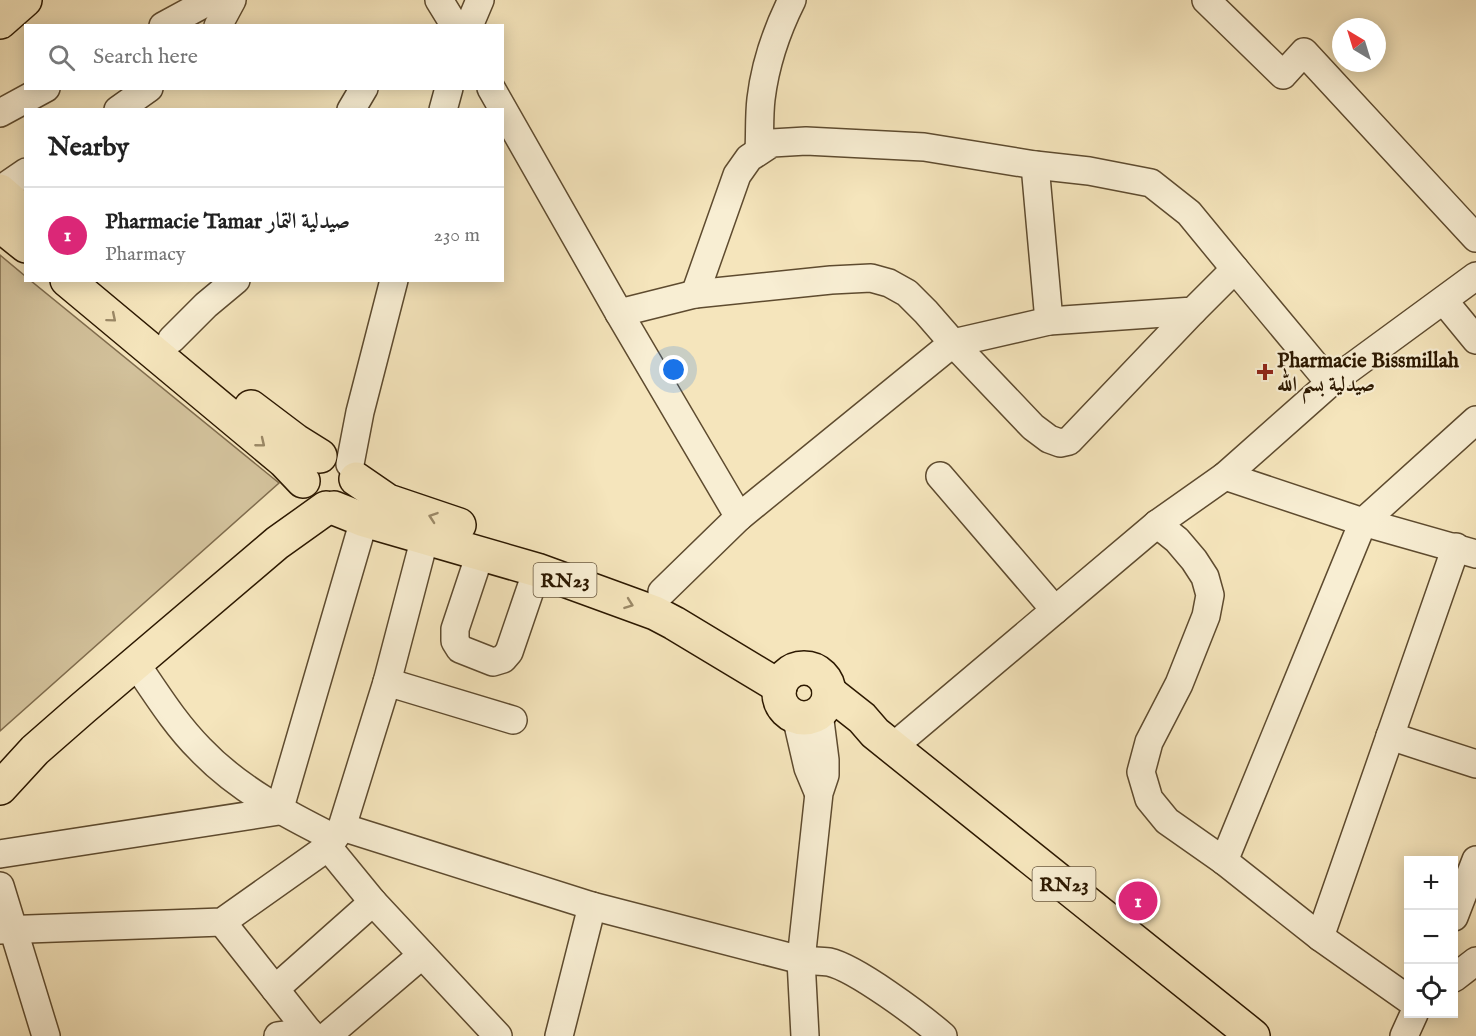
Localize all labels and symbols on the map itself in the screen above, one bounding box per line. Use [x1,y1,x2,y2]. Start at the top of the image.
north arrow [1332,18,1386,72]
one-way arrow [105,311,116,322]
place label: Pharmacie Bissmillah صيدلية بسم الله [1277,348,1460,404]
your location [659,355,688,384]
marker: Pharmacie Bissmillah صيدلية بسم الله [1258,365,1272,379]
one-way arrow [255,436,266,447]
one-way arrow [428,511,439,524]
road number: RN23 [534,563,596,597]
one-way arrow [623,597,634,609]
road number: RN23 [1032,867,1096,901]
pin: 1 [1118,878,1158,924]

